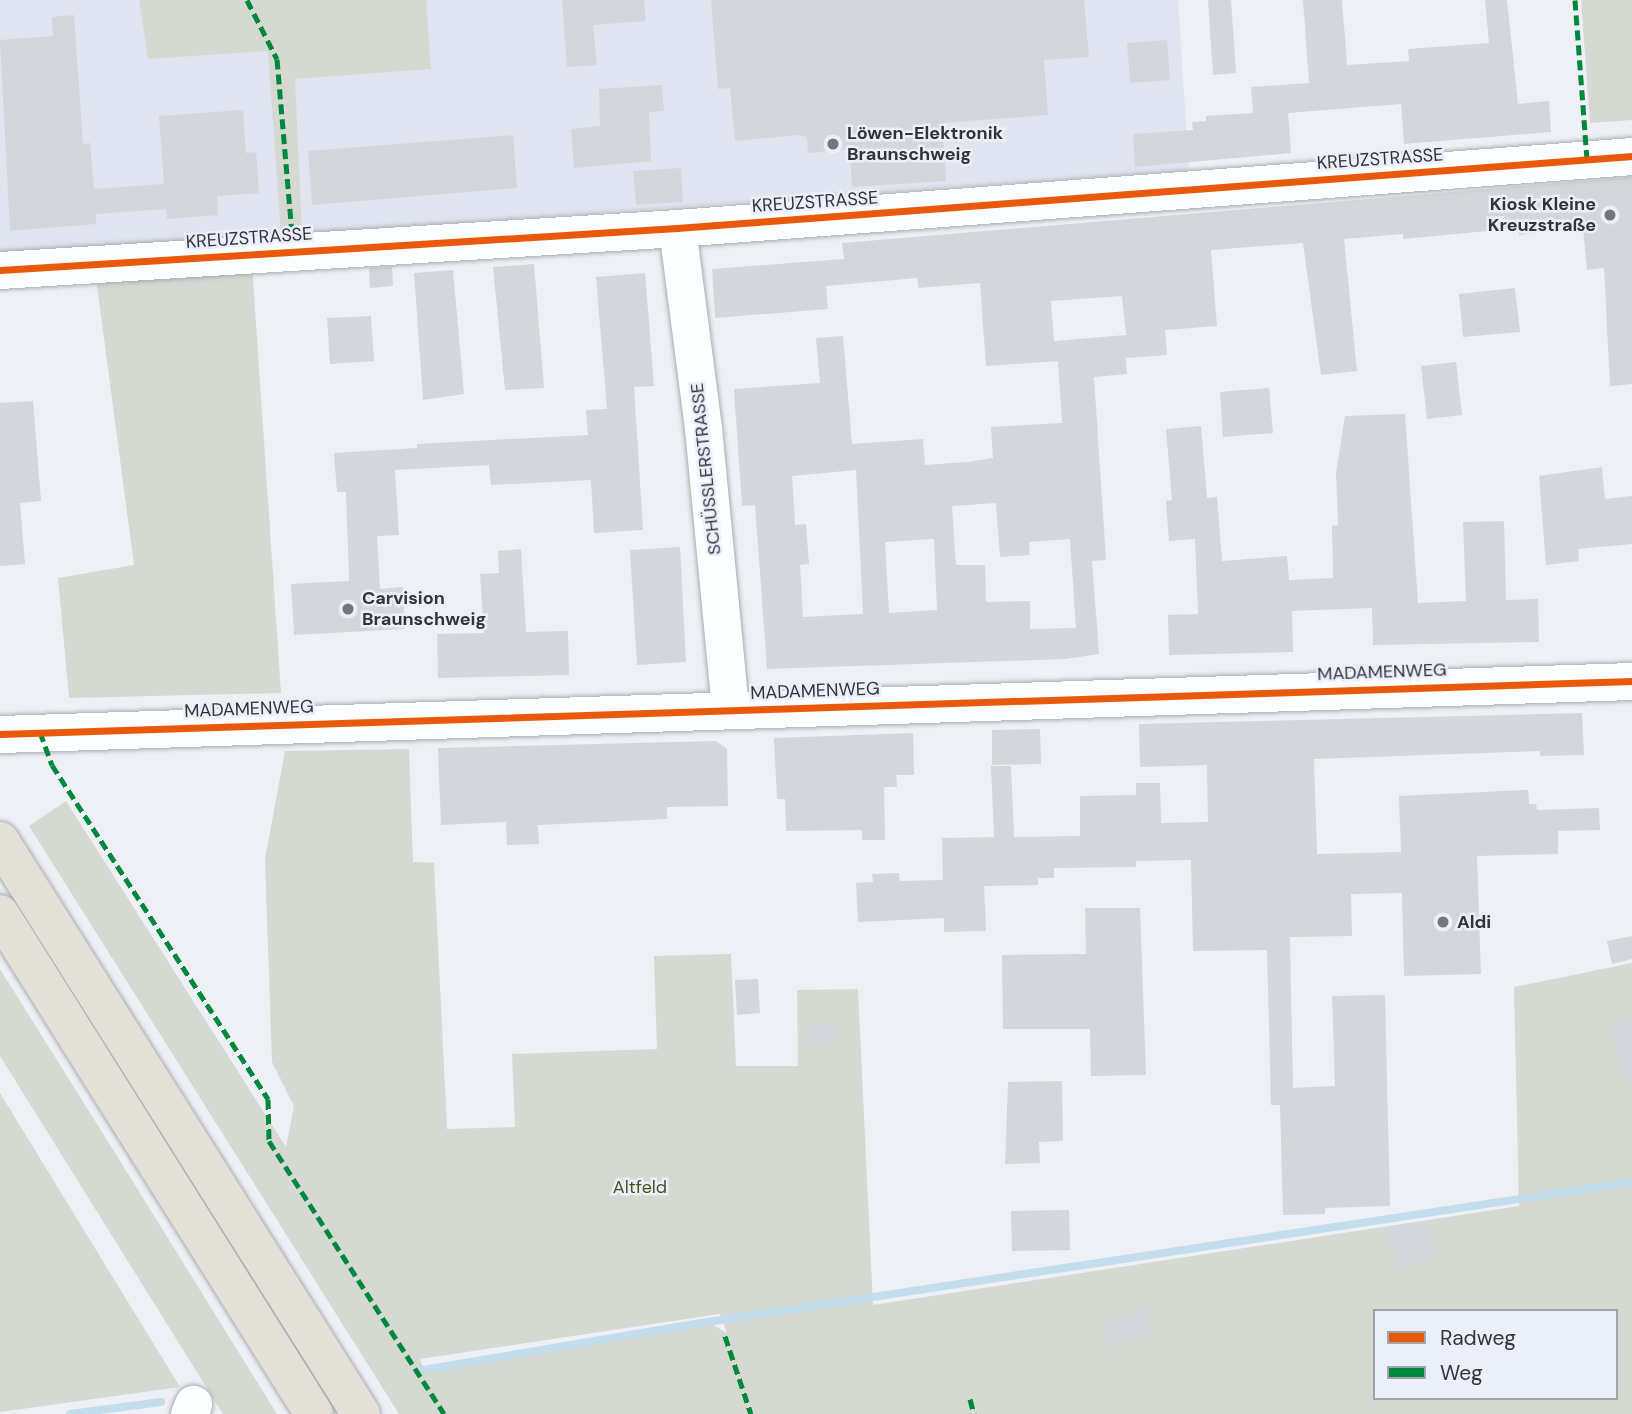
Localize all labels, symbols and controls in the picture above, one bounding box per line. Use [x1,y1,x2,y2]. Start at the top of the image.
place label: Löwen-Elektronik Braunschweig [847,123,1003,166]
marker: Löwen-Elektronik Braunschweig [825,136,841,152]
street label: KREUZSTRASSE [1316,144,1444,174]
street label: KREUZSTRASSE [751,187,879,217]
place label: Kiosk Kleine Kreuzstraße [1488,194,1596,236]
marker: Kiosk Kleine Kreuzstraße [1602,207,1618,223]
street label: KREUZSTRASSE [185,223,313,253]
street label: SCHÜSSLERSTRASSE [686,382,726,556]
place label: Carvision Braunschweig [362,588,486,630]
marker: Carvision Braunschweig [340,601,356,617]
street label: MADAMENWEG [1317,659,1447,685]
street label: MADAMENWEG [750,678,880,704]
street label: MADAMENWEG [184,696,314,722]
place label: Aldi [1457,911,1491,933]
marker: Aldi [1435,914,1451,930]
park label: Altfeld [613,1176,667,1198]
legend [1373,1309,1618,1400]
text: Radweg [1440,1324,1516,1352]
text: Weg [1440,1359,1483,1387]

